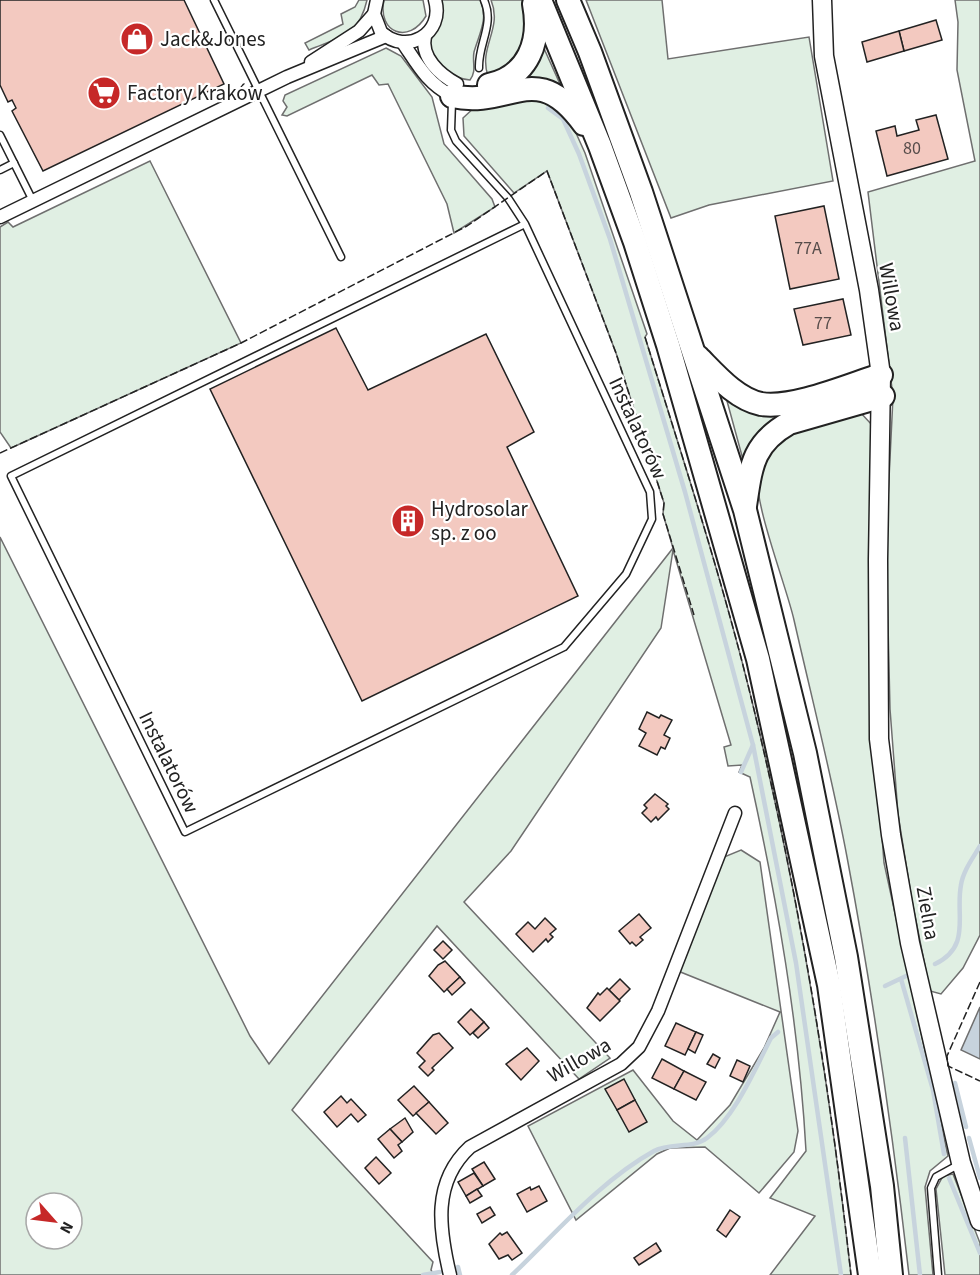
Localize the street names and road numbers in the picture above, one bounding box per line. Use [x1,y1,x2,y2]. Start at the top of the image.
street label: Willowa [871,260,913,334]
street label: Instalatorów [601,372,675,484]
street label: Instalatorów [131,706,207,818]
street label: Zielna [909,884,947,942]
street label: Willowa [542,1030,616,1090]

